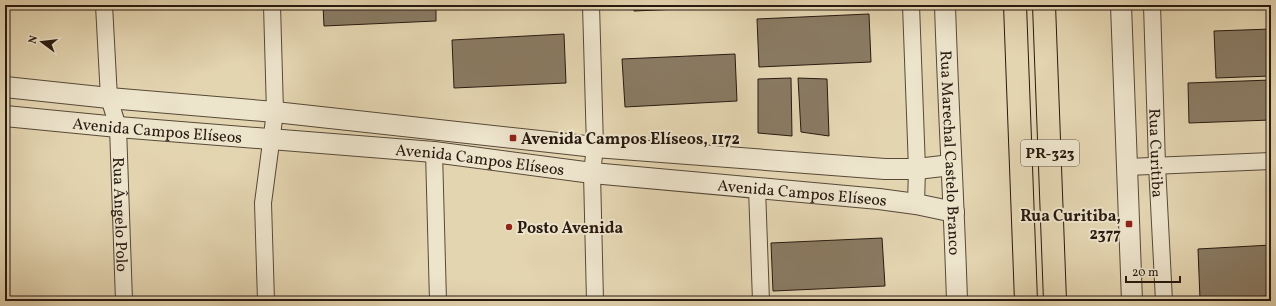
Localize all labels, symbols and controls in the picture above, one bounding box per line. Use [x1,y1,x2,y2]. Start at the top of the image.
north arrow [22,22,62,62]
text: N [26,34,42,46]
street label: Rua Marechal Castelo Branco [934,50,964,256]
street label: Rua Curitiba [1142,108,1168,198]
street label: Avenida Campos Elíseos [71,114,243,150]
place label: Avenida Campos Elíseos, 1172 [521,129,740,151]
marker: Avenida Campos Elíseos, 1172 [508,133,518,143]
street label: Avenida Campos Elíseos [394,140,566,182]
road number: PR-323 [1021,140,1079,166]
street label: Rua Ângelo Polo [106,157,132,272]
street label: Avenida Campos Elíseos [716,175,888,213]
place label: Rua Curitiba, 2377 [1020,206,1121,246]
place label: Posto Avenida [517,218,623,240]
marker: Rua Curitiba, 2377 [1124,219,1134,229]
marker: Posto Avenida [504,222,514,232]
scale bar [1126,258,1180,284]
text: 20 m [1132,265,1159,281]

